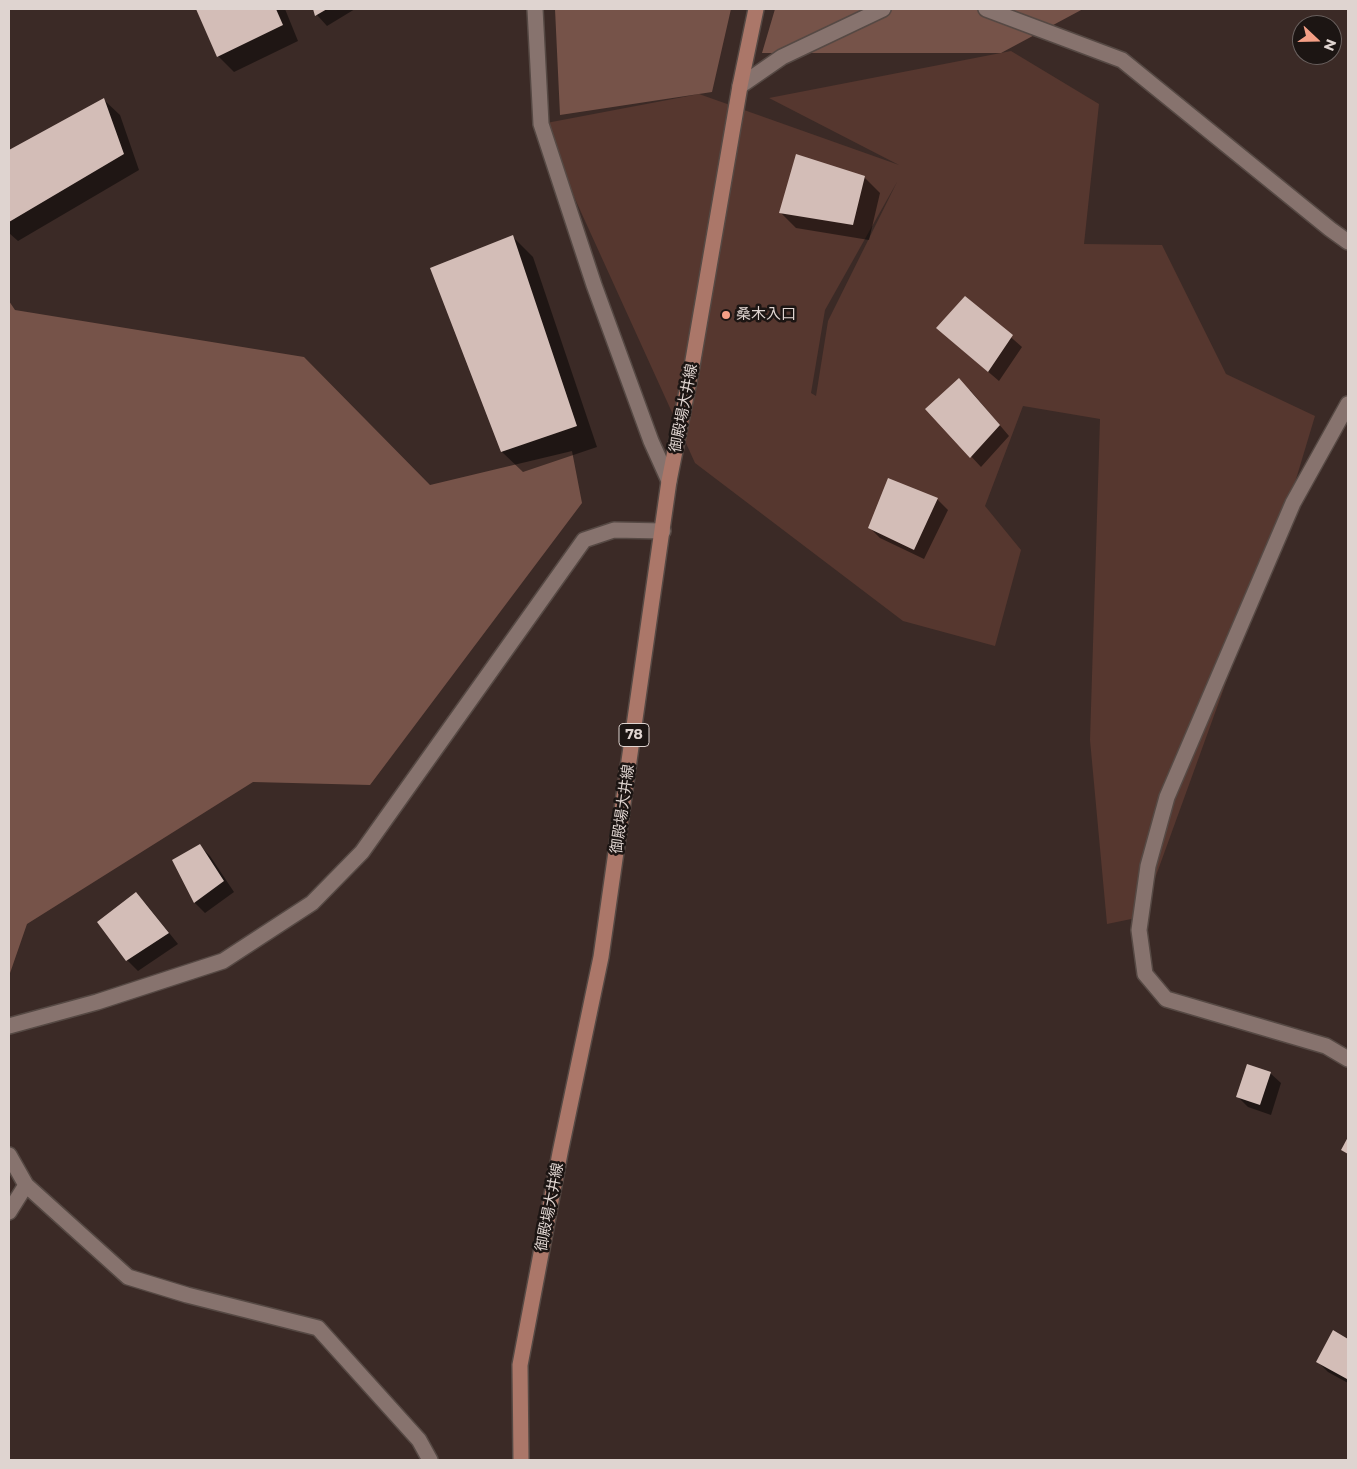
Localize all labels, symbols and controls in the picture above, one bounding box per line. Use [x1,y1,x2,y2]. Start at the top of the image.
north arrow [1292,15,1342,65]
text: N [1320,37,1340,54]
place label: 桑木入口 [736,306,796,324]
marker: 桑木入口 [720,309,732,321]
street label: 御殿場大井線 [667,362,701,454]
road number: 78 [619,724,649,746]
street label: 御殿場大井線 [608,763,638,855]
street label: 御殿場大井線 [533,1161,567,1253]

